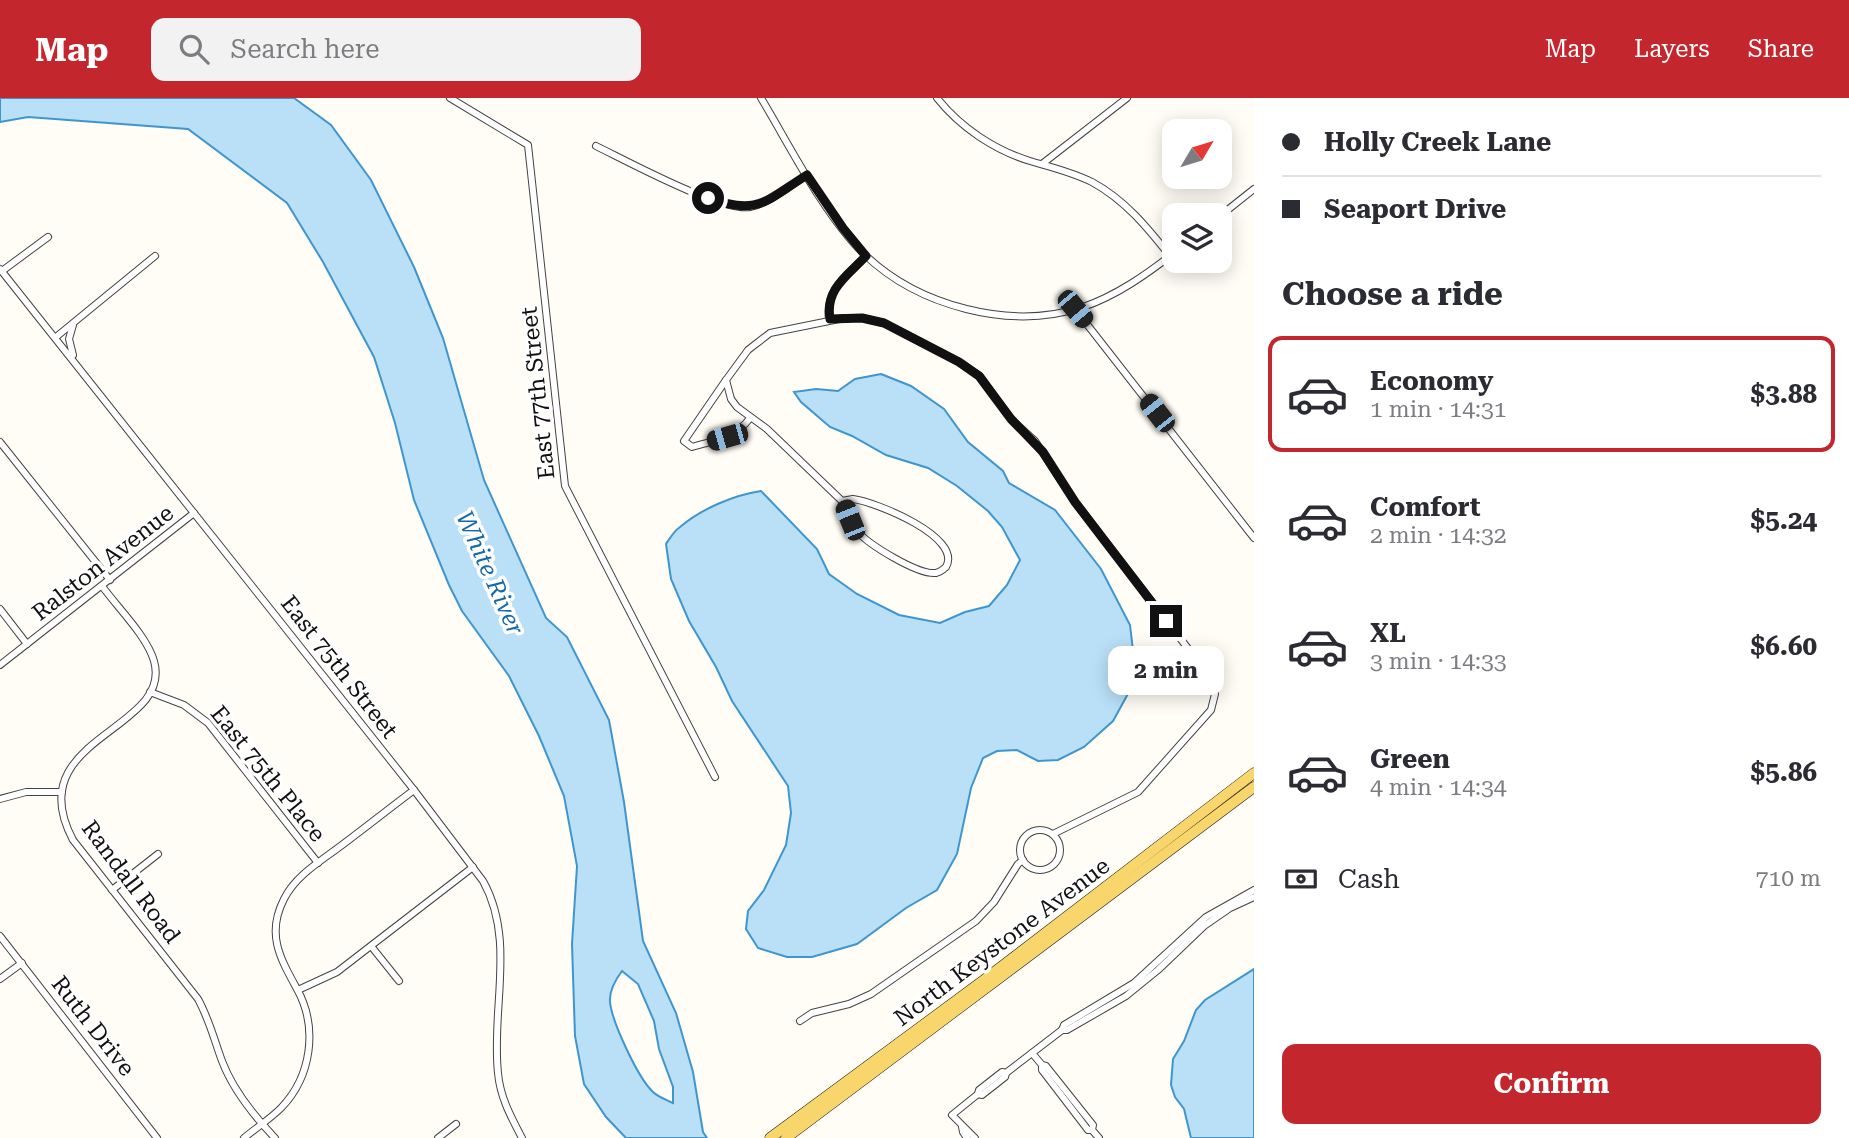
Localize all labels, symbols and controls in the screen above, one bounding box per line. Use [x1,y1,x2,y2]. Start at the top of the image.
search box [151,18,641,81]
text: Map [35,30,109,69]
icon: search [175,30,213,68]
text: Search here [231,34,380,64]
text: Map [1545,35,1596,63]
text: Layers [1634,35,1710,63]
text: Share [1748,35,1814,63]
north arrow [1162,119,1232,189]
map controls [1162,119,1232,273]
text: Holly Creek Lane [1324,127,1551,157]
route start [692,182,724,214]
text: Seaport Drive [1324,194,1506,224]
button: layers [1162,203,1232,273]
text: Choose a ride [1282,275,1503,313]
car [1054,286,1097,332]
street label: East 77th Street [515,305,561,481]
icon: car [1286,363,1349,426]
text: Economy [1370,366,1493,396]
text: $3.88 [1751,379,1817,409]
car [1136,390,1179,436]
text: 1 min · 14:31 [1370,396,1507,423]
car [704,421,751,453]
icon: car [1286,489,1349,552]
text: Comfort [1370,492,1480,522]
car [833,497,868,543]
street label: Ralston Avenue [27,499,179,627]
text: $5.24 [1751,505,1817,535]
water label: White River [450,507,530,639]
text: 2 min · 14:32 [1370,522,1507,549]
street label: East 75th Street [275,590,403,744]
route end [1150,605,1182,637]
icon: car [1286,615,1349,678]
text: XL [1370,618,1406,648]
text: $6.60 [1751,631,1817,661]
callout: 2 min [1108,646,1224,694]
text: 3 min · 14:33 [1370,648,1507,675]
text: 2 min [1134,657,1198,684]
street label: East 75th Place [205,701,331,847]
icon: car [1286,741,1349,804]
text: Green [1370,744,1450,774]
text: $5.86 [1751,757,1817,787]
text: 4 min · 14:34 [1370,774,1507,801]
street label: Randall Road [76,815,186,949]
street label: North Keystone Avenue [889,852,1115,1032]
icon: cash [1282,860,1320,898]
text: Cash [1338,864,1400,894]
text: 710 m [1756,865,1821,892]
street label: Ruth Drive [46,971,140,1081]
button: Confirm [1282,1044,1821,1124]

